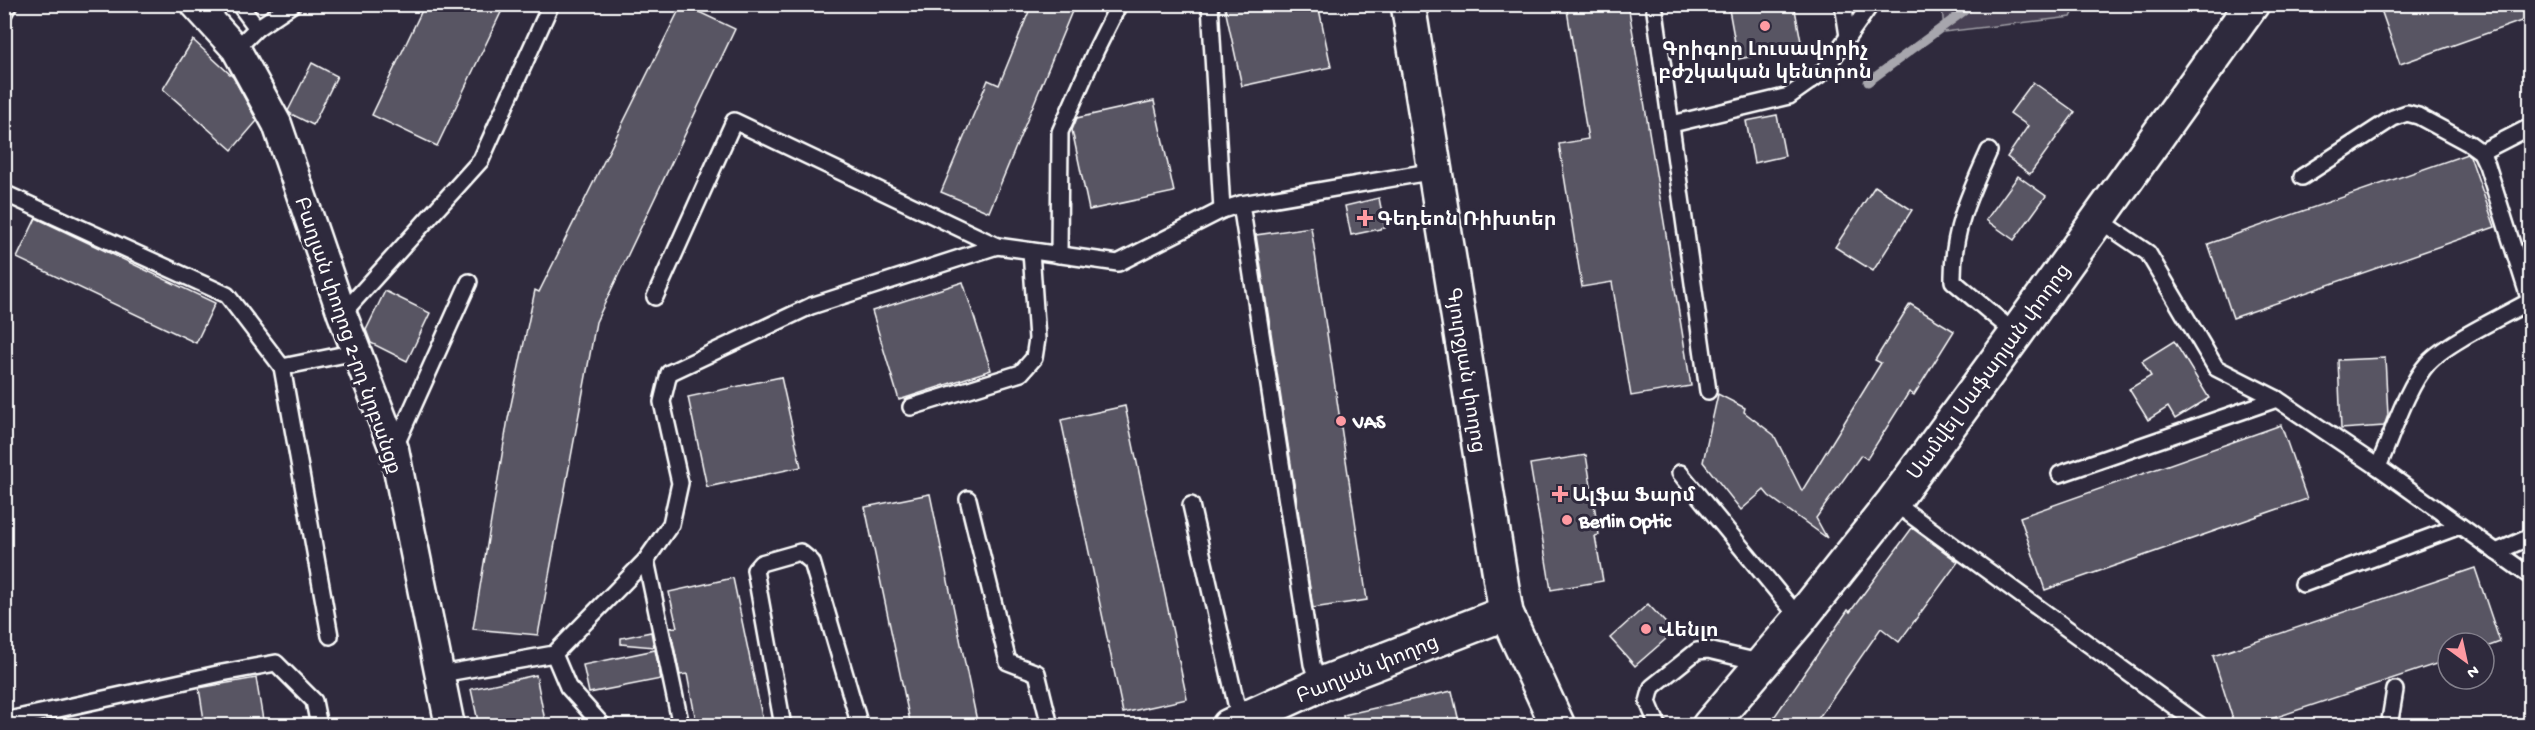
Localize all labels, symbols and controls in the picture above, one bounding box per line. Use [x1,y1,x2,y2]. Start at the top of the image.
marker: Գրիգոր Լուսավորիչ բժշկական կենտրոն [1758,19,1772,33]
place label: Գրիգոր Լուսավորիչ բժշկական կենտրոն [1658,40,1872,86]
street label: Բաղյան փողոց 2-րդ նրբանցք [287,194,405,478]
place label: Գեդեոն Ռիխտեր [1377,209,1557,233]
marker: Գեդեոն Ռիխտեր [1358,211,1372,225]
street label: Սամվել Սաֆարյան փողոց [1904,260,2077,486]
street label: Գյուրջյան փողոց [1439,286,1489,455]
place label: VAS [1352,413,1386,436]
marker: VAS [1334,414,1348,428]
place label: Ալֆա Ֆարմ [1572,486,1696,509]
marker: Ալֆա Ֆարմ [1553,487,1567,501]
place label: Berlin Optic [1578,512,1672,535]
marker: Berlin Optic [1560,513,1574,527]
place label: Վենլո [1658,620,1719,644]
marker: Վենլո [1639,622,1653,636]
street label: Բաղյան փողոց [1294,631,1443,710]
north arrow [2436,631,2496,691]
text: N [2462,660,2482,682]

